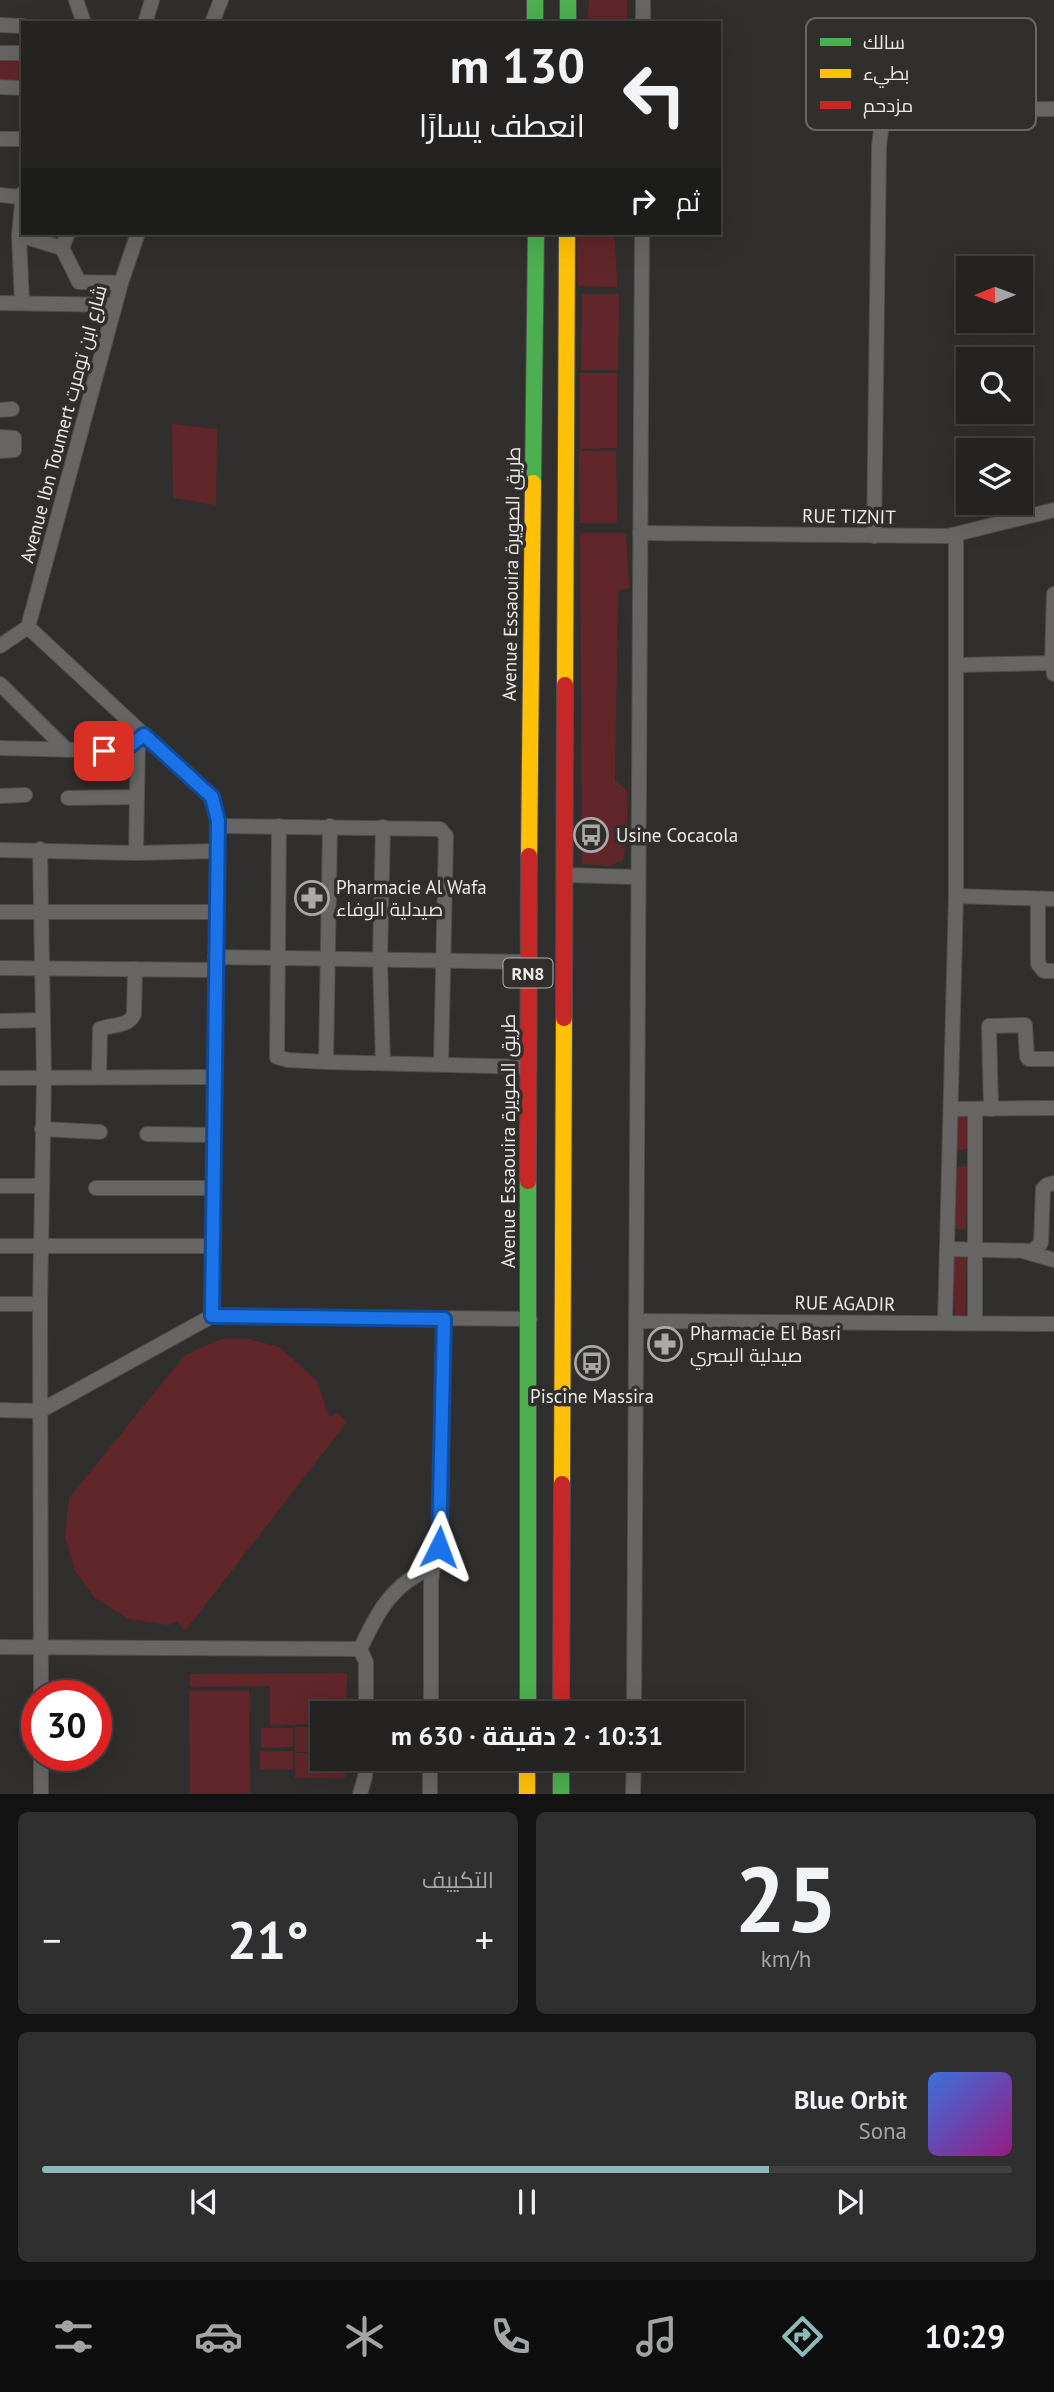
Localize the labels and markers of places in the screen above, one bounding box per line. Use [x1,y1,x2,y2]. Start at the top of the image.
pin [74,721,134,781]
bus stop icon: Usine Cocacola [572,816,610,854]
place label: Usine Cocacola [616,823,738,847]
place label: Pharmacie Al Wafa صيدلية الوفاء [336,875,487,921]
pharmacy icon: Pharmacie Al Wafa صيدلية الوفاء [293,879,331,917]
place label: Pharmacie El Basri صيدلية البصري [690,1321,841,1370]
pharmacy icon: Pharmacie El Basri صيدلية البصري [646,1325,684,1363]
bus stop icon: Piscine Massira [573,1344,611,1382]
place label: Piscine Massira [530,1384,654,1408]

